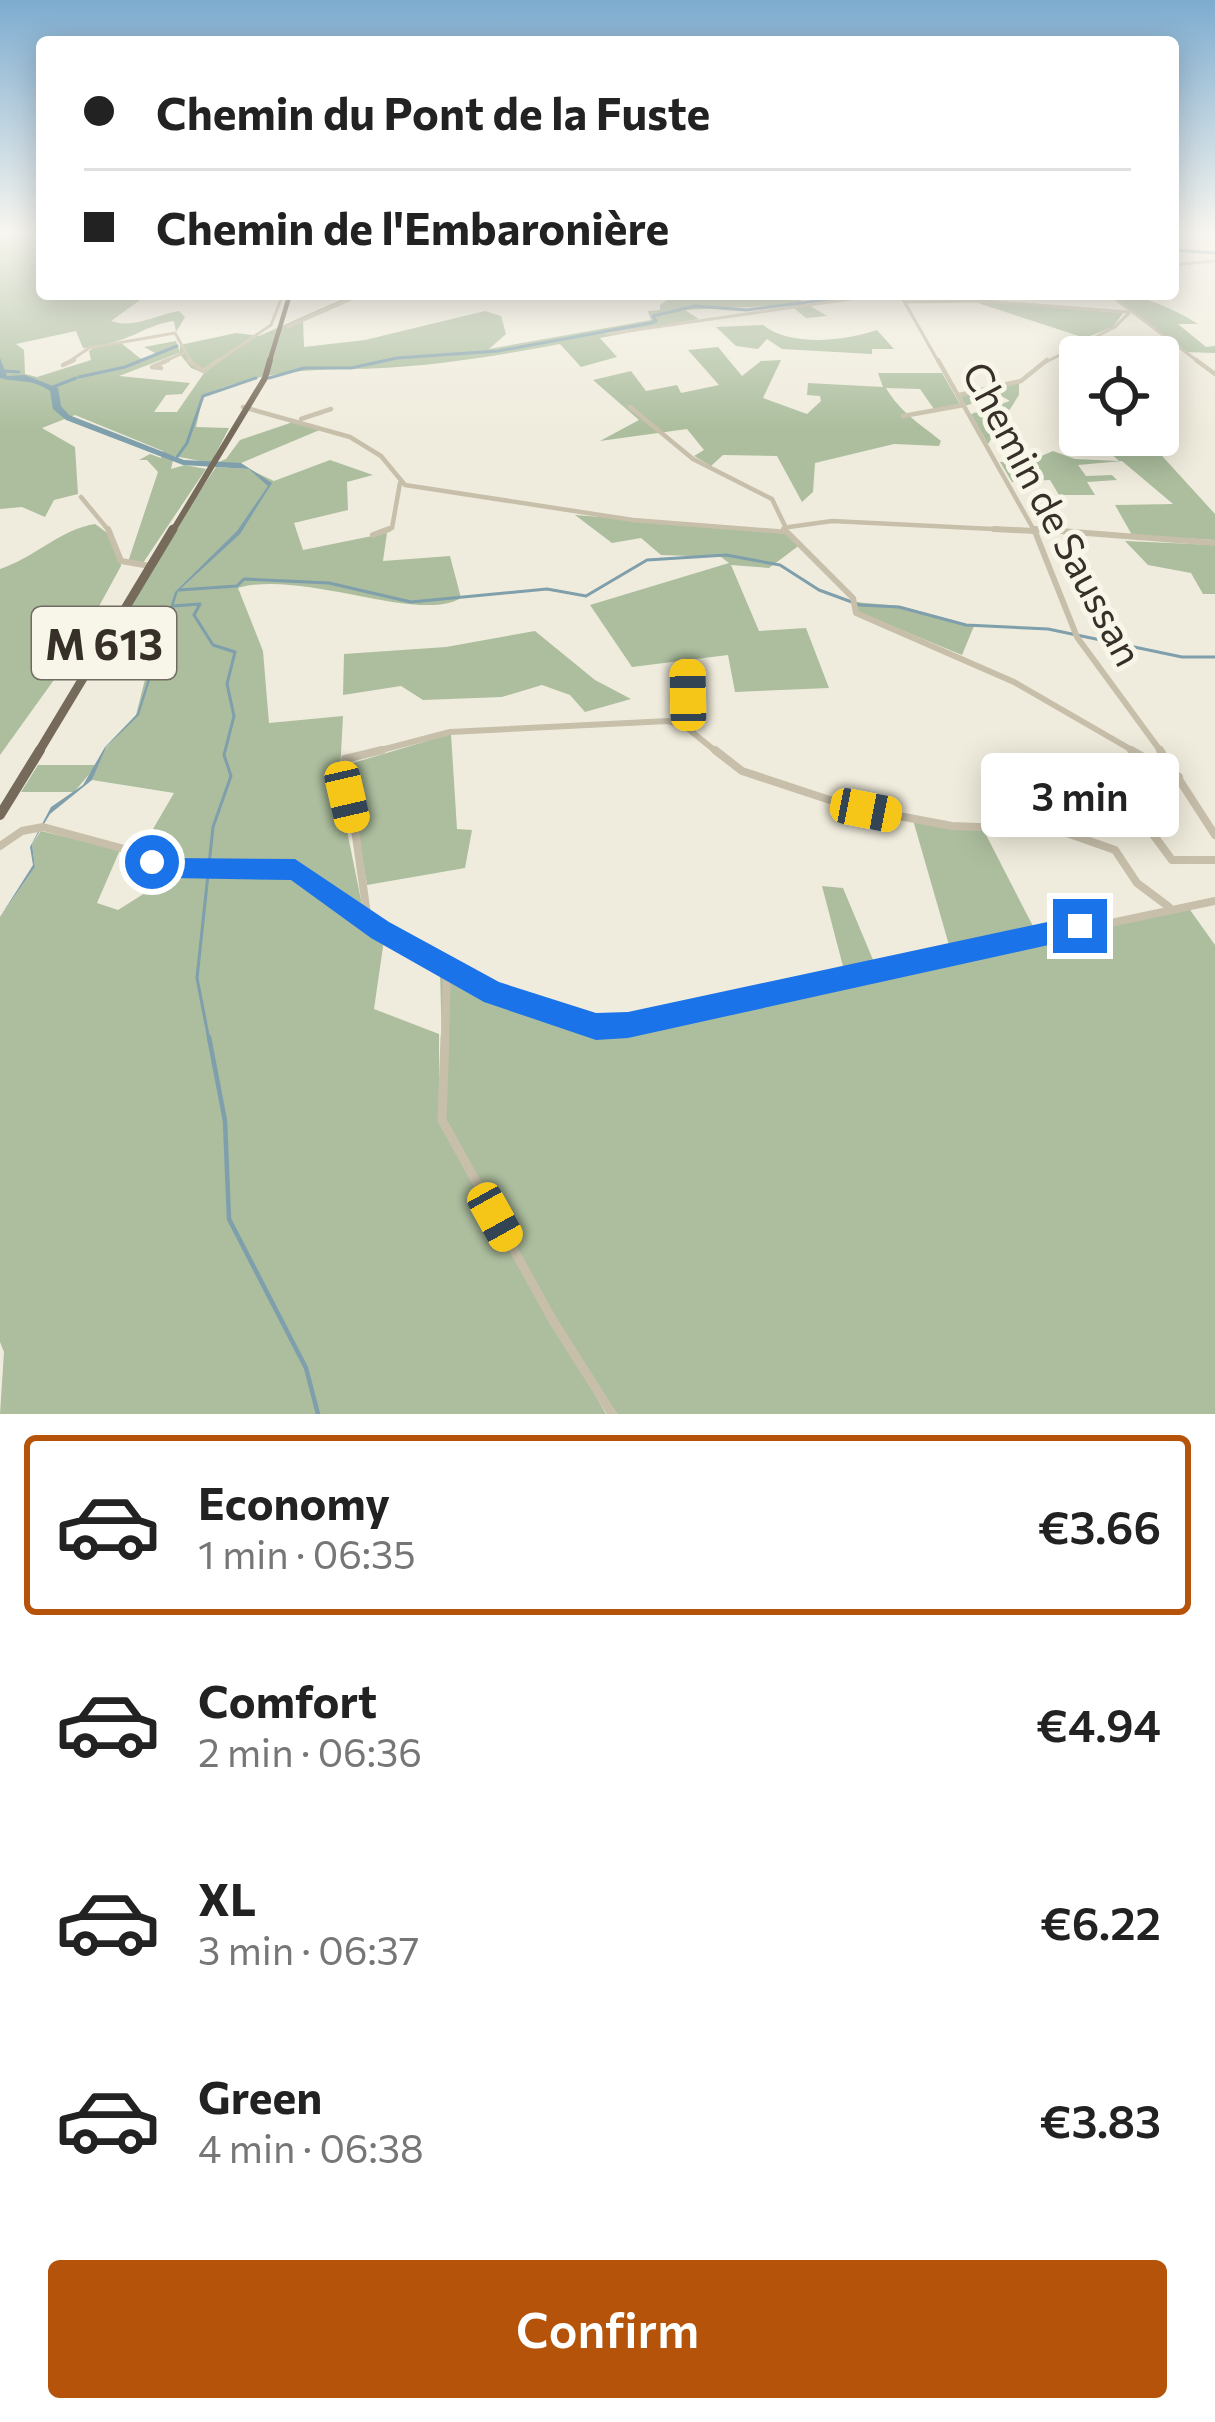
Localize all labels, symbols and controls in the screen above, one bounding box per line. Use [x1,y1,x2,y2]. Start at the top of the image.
text: Chemin du Pont de la Fuste [156,84,710,139]
text: Chemin de l'Embaronière [156,199,669,254]
map controls [1059,336,1179,456]
button: locate [1059,336,1179,456]
street label: Chemin de Saussan [954,353,1154,673]
road number: M 613 [32,607,176,679]
car [669,659,707,731]
callout: 3 min [981,752,1179,836]
car [321,758,373,836]
text: 3 min [1031,771,1129,819]
car [827,785,905,835]
route start [125,835,179,889]
route end [1053,899,1107,953]
car [462,1177,528,1257]
icon: car [54,1471,162,1579]
text: Economy [198,1474,390,1529]
text: €3.66 [1038,1498,1161,1553]
text: 1 min · 06:35 [198,1529,416,1577]
icon: car [54,1669,162,1777]
text: Comfort [198,1672,377,1727]
text: €4.94 [1036,1696,1161,1751]
text: 2 min · 06:36 [198,1727,422,1775]
icon: car [54,1867,162,1975]
text: XL [198,1870,256,1925]
text: €6.22 [1040,1894,1161,1949]
text: 3 min · 06:37 [198,1925,419,1973]
icon: car [54,2065,162,2173]
text: Green [198,2068,322,2123]
text: €3.83 [1040,2092,1161,2147]
text: 4 min · 06:38 [198,2123,424,2171]
button: Confirm [48,2260,1167,2398]

